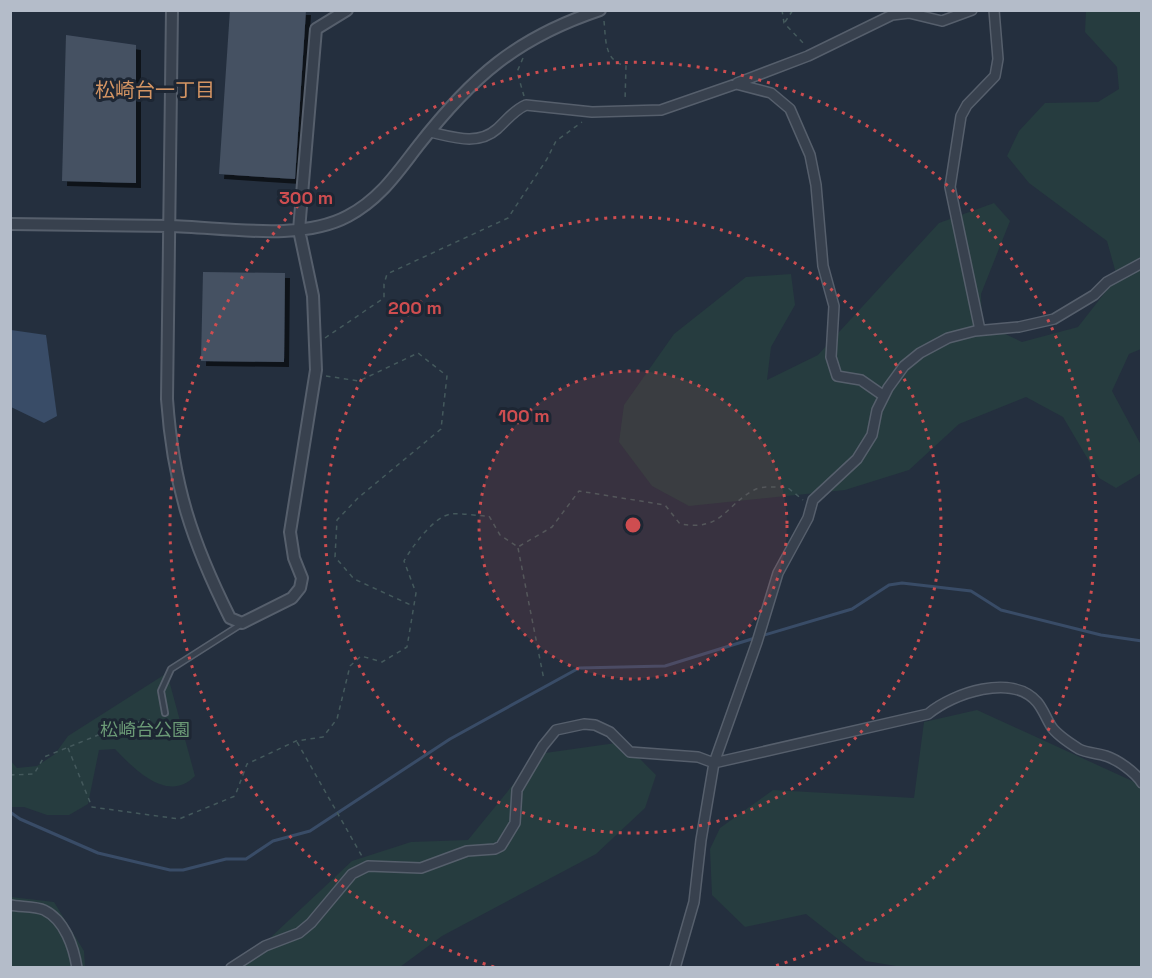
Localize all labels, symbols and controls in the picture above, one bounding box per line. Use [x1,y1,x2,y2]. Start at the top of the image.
district label: 松崎台一丁目 [95,77,215,103]
text: 300 m [279,186,333,209]
text: 200 m [388,296,442,319]
text: 100 m [498,404,550,427]
centre of rings [623,515,643,535]
park label: 松崎台公園 [100,718,190,741]

